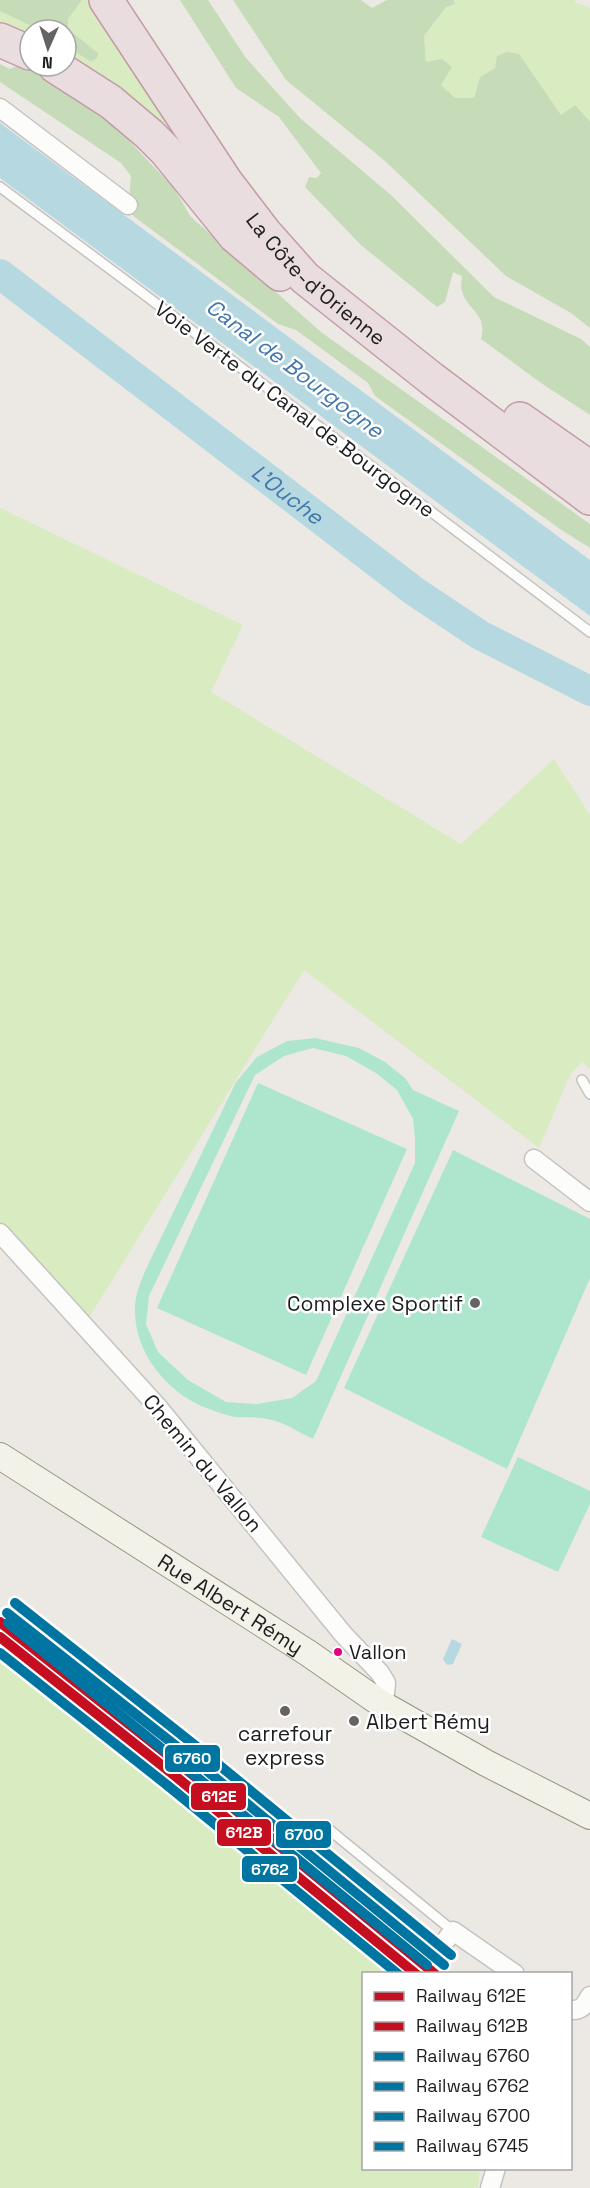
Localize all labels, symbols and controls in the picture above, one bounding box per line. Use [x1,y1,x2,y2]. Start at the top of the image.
north arrow [18,18,78,78]
text: N [41,52,53,73]
street label: La Côte-d'Orienne [241,207,392,351]
water label: Canal de Bourgogne [201,292,390,444]
street label: Voie Verte du Canal de Bourgogne [149,295,441,523]
water label: L'Ouche [246,458,330,531]
place label: Complexe Sportif [287,1290,463,1317]
marker: Complexe Sportif [468,1296,482,1310]
street label: Chemin du Vallon [137,1388,269,1538]
street label: Rue Albert Rémy [153,1547,309,1660]
place label: Vallon [349,1639,407,1665]
marker: Vallon [332,1646,344,1658]
marker: carrefour express [278,1704,292,1718]
place label: Albert Rémy [366,1708,490,1735]
marker: Albert Rémy [347,1714,361,1728]
place label: carrefour express [238,1720,332,1771]
line badge: 6760 [164,1744,221,1773]
text: 6760 [173,1748,211,1769]
line badge: 612E [190,1782,247,1811]
text: 612E [201,1786,237,1807]
line badge: 612B [216,1818,272,1847]
line badge: 6700 [275,1820,332,1849]
text: 612B [225,1822,263,1843]
text: 6700 [284,1824,324,1845]
line badge: 6762 [241,1855,298,1883]
text: 6762 [251,1859,289,1880]
legend [362,1972,572,2170]
text: Railway 612E [416,1984,526,2007]
text: Railway 612B [416,2014,528,2037]
text: Railway 6760 [416,2044,530,2067]
text: Railway 6762 [416,2074,529,2097]
text: Railway 6700 [416,2104,530,2127]
text: Railway 6745 [416,2134,528,2157]

